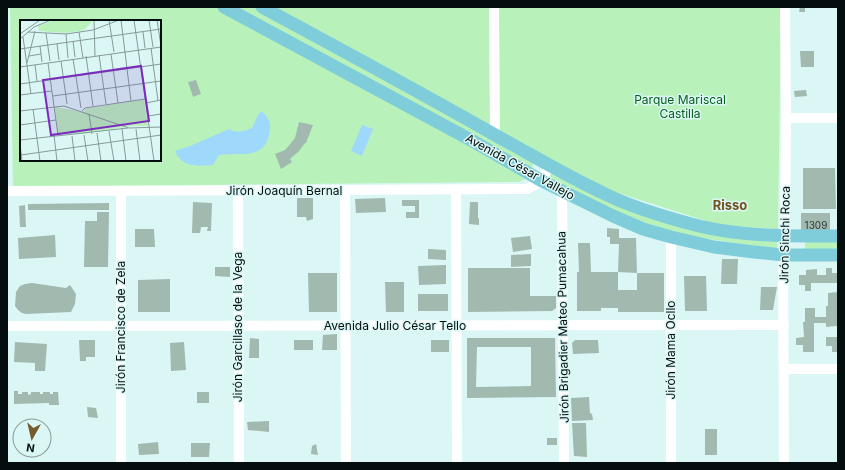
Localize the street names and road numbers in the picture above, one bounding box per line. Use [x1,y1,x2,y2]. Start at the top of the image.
street label: Avenida César Vallejo [463,130,577,203]
street label: Jirón Joaquín Bernal [226,183,342,198]
street label: Jirón Sinchi Roca [776,186,793,284]
street label: Jirón Brigadier Mateo Pumacahua [553,231,572,423]
street label: Jirón Garcillaso de la Vega [230,252,245,402]
street label: Jirón Francisco de Zela [113,261,128,393]
street label: Jirón Mama Ocllo [663,301,678,399]
street label: Avenida Julio César Tello [324,318,466,333]

